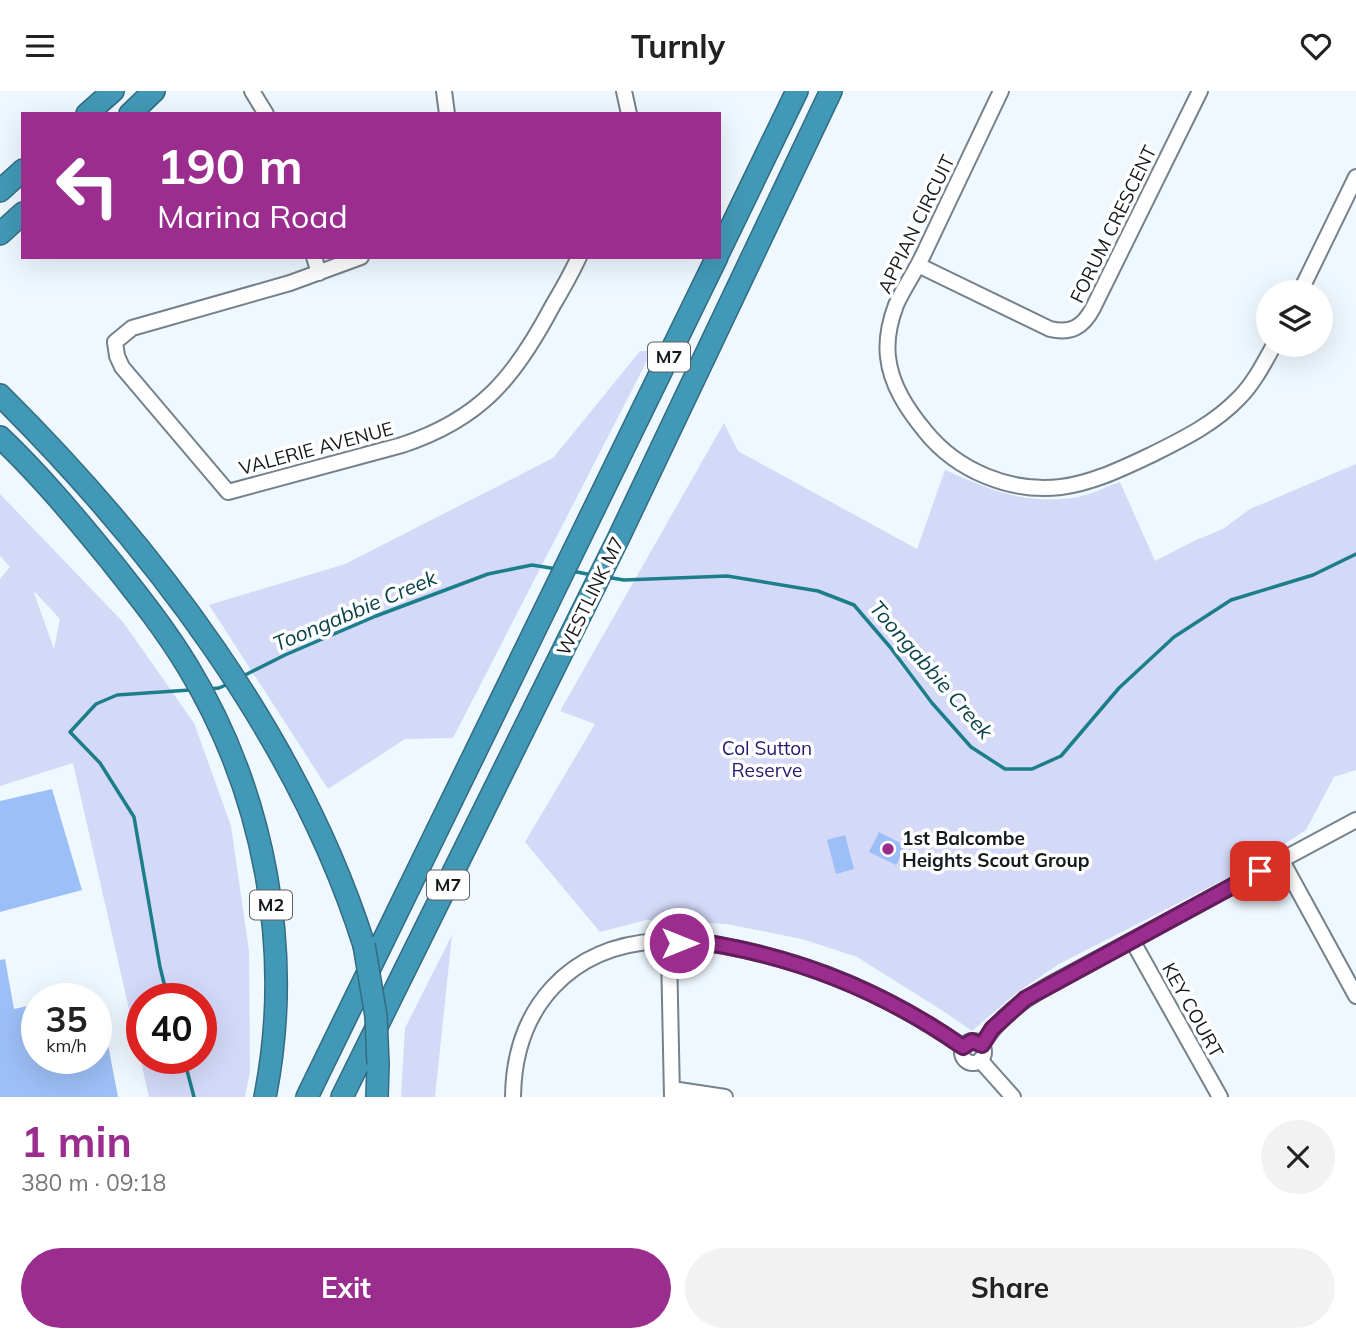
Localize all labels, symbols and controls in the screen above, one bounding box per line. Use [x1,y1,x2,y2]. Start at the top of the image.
text: Turnly [631,26,725,66]
icon: menu [21,27,59,65]
icon: heart [1297,27,1335,65]
text: 190 m [157,135,303,196]
icon: left [42,140,133,231]
street label: FORUM CRESCENT [1064,141,1162,307]
street label: APPIAN CIRCUIT [872,150,960,297]
text: Marina Road [157,196,348,236]
map controls [1256,280,1333,357]
button: layers [1256,280,1333,357]
road number: M7 [648,343,690,371]
street label: VALERIE AVENUE [236,416,396,480]
street label: WESTLINK M7 [551,533,629,659]
water label: Toongabbie Creek [269,563,441,656]
water label: Toongabbie Creek [864,595,1000,745]
park label: Col Sutton Reserve [722,736,812,782]
place label: 1st Balcombe Heights Scout Group [902,826,1090,872]
marker: 1st Balcombe Heights Scout Group [880,841,896,857]
pin [1230,841,1290,901]
icon: arrive [1241,852,1279,890]
road number: M7 [427,871,469,899]
road number: M2 [250,891,292,919]
position arrow [642,906,716,980]
street label: KEY COURT [1157,958,1229,1062]
speed limit sign: 40 [126,983,217,1074]
text: 35 [45,997,88,1041]
text: km/h [46,1034,87,1057]
text: 1 min [21,1115,132,1168]
button: close [1261,1120,1335,1194]
text: 380 m · 09:18 [21,1168,166,1197]
button: Exit [21,1248,671,1328]
button: Share [685,1248,1335,1328]

